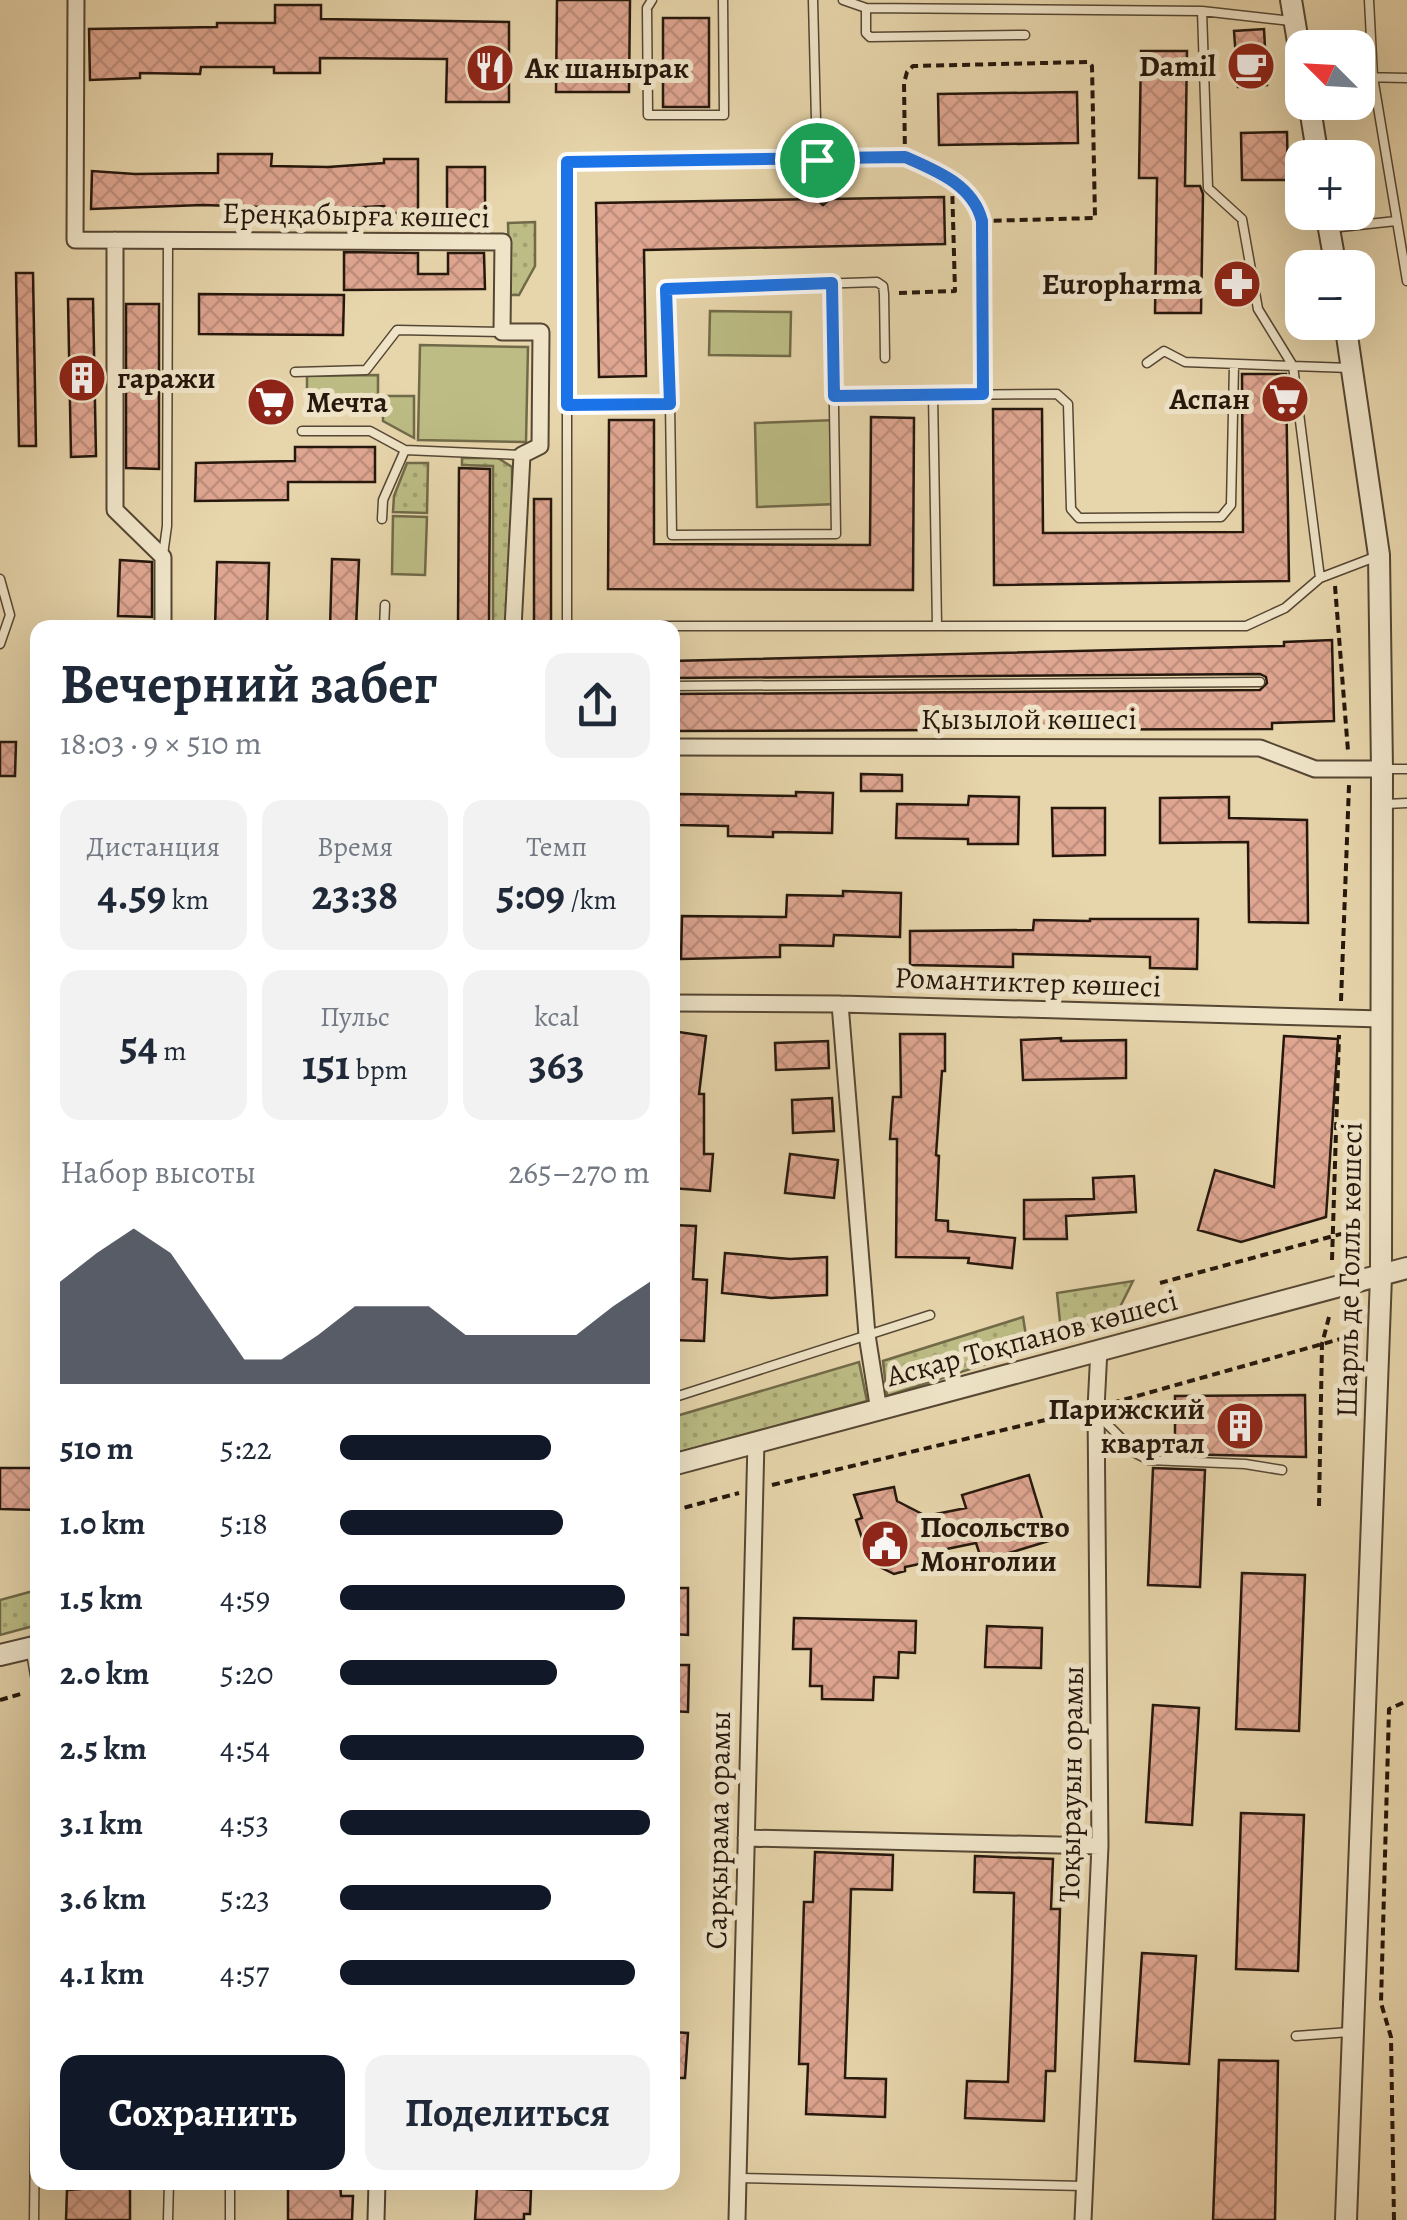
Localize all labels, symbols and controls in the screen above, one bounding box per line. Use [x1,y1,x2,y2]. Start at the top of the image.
north arrow [1285,30,1375,120]
map controls [1285,30,1375,340]
cafe icon: Damil [1225,40,1277,92]
restaurant icon: Ак шанырак [464,42,516,94]
place label: Damil [1139,46,1216,86]
place label: Ак шанырак [524,48,689,88]
pin [775,118,860,203]
icon: arrive [790,133,845,188]
button: + [1285,140,1375,230]
street label: Ереңқабырға көшесі [222,193,490,237]
button: − [1285,250,1375,340]
pharmacy icon: Europharma [1211,258,1263,310]
place label: Europharma [1042,264,1203,304]
building icon: гаражи [56,352,108,404]
place label: гаражи [117,358,216,398]
supermarket icon: Аспан [1259,373,1311,425]
supermarket icon: Мечта [245,376,297,428]
place label: Аспан [1169,379,1250,419]
place label: Мечта [306,382,388,422]
text: Вечерний забег [60,646,438,721]
button: share [545,653,650,758]
street label: Қызылой көшесі [921,699,1137,739]
text: 18:03 · 9 × 510 m [60,721,262,765]
text: Дистанция [87,828,220,866]
text: Время [317,828,393,866]
text: Темп [526,828,587,866]
text: 4.59 [98,866,166,923]
text: 23:38 [312,866,398,923]
text: 5:09 [496,866,565,923]
text: km [166,881,209,919]
text: /km [565,881,617,919]
street label: Романтиктер көшесі [894,957,1162,1007]
text: Пульс [320,998,390,1036]
text: kcal [534,998,579,1036]
text: 54 [120,1017,158,1074]
text: m [158,1032,187,1070]
text: 151 [302,1036,350,1093]
text: 363 [529,1036,585,1093]
text: bpm [350,1051,408,1089]
street label: Шарль де Голль көшесі [1326,1122,1372,1418]
text: Набор высоты [60,1150,256,1194]
text: 265–270 m [508,1150,650,1194]
street label: Асқар Тоқпанов көшесі [881,1280,1182,1396]
place label: Парижский квартал [1048,1389,1205,1463]
building icon: Парижский квартал [1214,1400,1266,1452]
text: 510 m [60,1426,134,1470]
text: 5:22 [220,1426,272,1470]
text: 1.0 km [60,1501,145,1545]
text: 5:18 [220,1501,268,1545]
place label: Посольство Монголии [920,1507,1070,1581]
public building icon: Посольство Монголии [859,1518,911,1570]
text: 1.5 km [60,1576,143,1620]
text: 4:59 [220,1576,270,1620]
text: 2.0 km [60,1651,149,1695]
text: 5:20 [220,1651,274,1695]
street label: Тоқырауын орамы [1049,1665,1093,1903]
street label: Сарқырама орамы [696,1710,740,1950]
text: 2.5 km [60,1726,147,1770]
text: 4:54 [220,1726,270,1770]
text: 3.1 km [60,1801,143,1845]
text: 4:53 [220,1801,269,1845]
text: 3.6 km [60,1876,146,1920]
text: 5:23 [220,1876,270,1920]
text: 4.1 km [60,1951,144,1995]
text: 4:57 [220,1951,269,1995]
button: Сохранить [60,2055,345,2170]
button: Поделиться [365,2055,650,2170]

